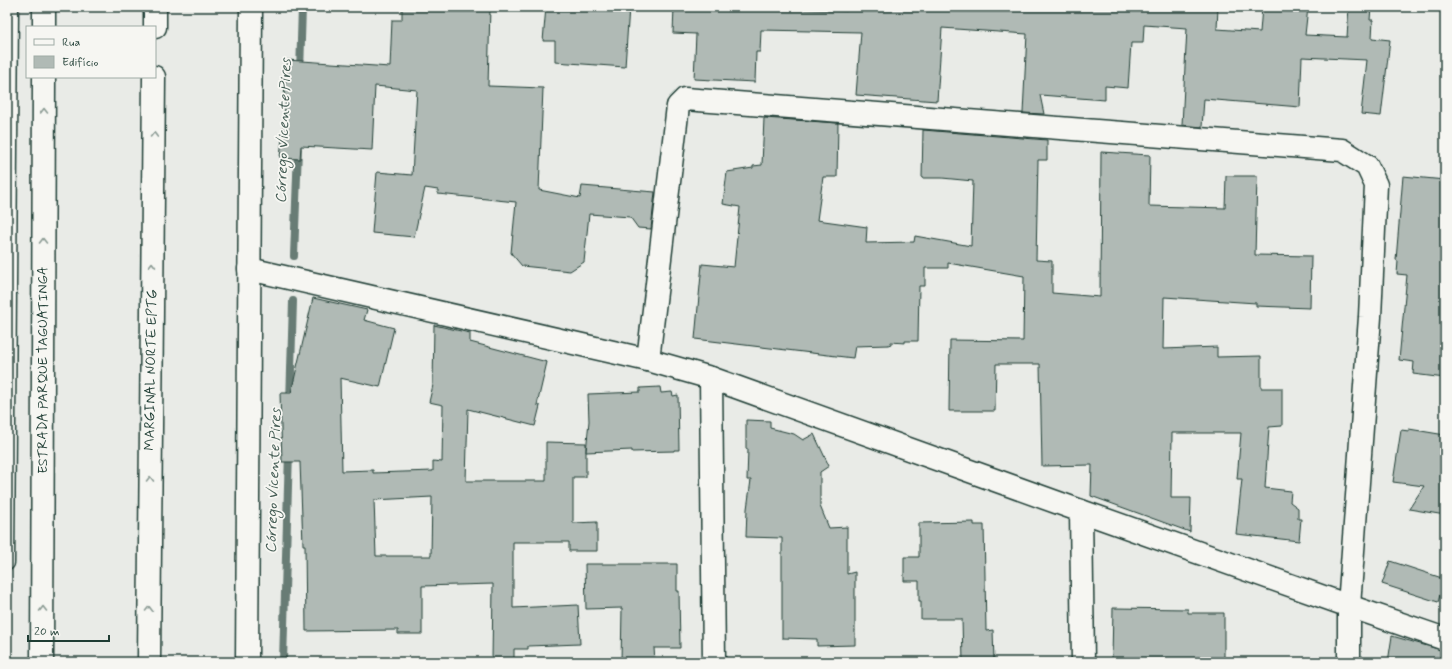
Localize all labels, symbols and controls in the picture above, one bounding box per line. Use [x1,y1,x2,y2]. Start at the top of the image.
legend [26,26,156,78]
text: Rua [62,35,80,51]
text: Edifício [62,55,98,71]
water label: Córrego Vicente Pires [271,57,298,204]
one-way arrow [40,108,48,114]
one-way arrow [150,132,158,138]
one-way arrow [39,238,47,244]
one-way arrow [148,262,156,268]
street label: ESTRADA PARQUE TAGUATINGA [34,266,52,474]
street label: MARGINAL NORTE EPTG [141,289,161,451]
water label: Córrego Vicente Pires [261,407,288,554]
one-way arrow [146,476,154,482]
one-way arrow [39,606,47,612]
one-way arrow [145,606,153,612]
scale bar [28,617,109,643]
text: 20 m [34,624,60,640]

